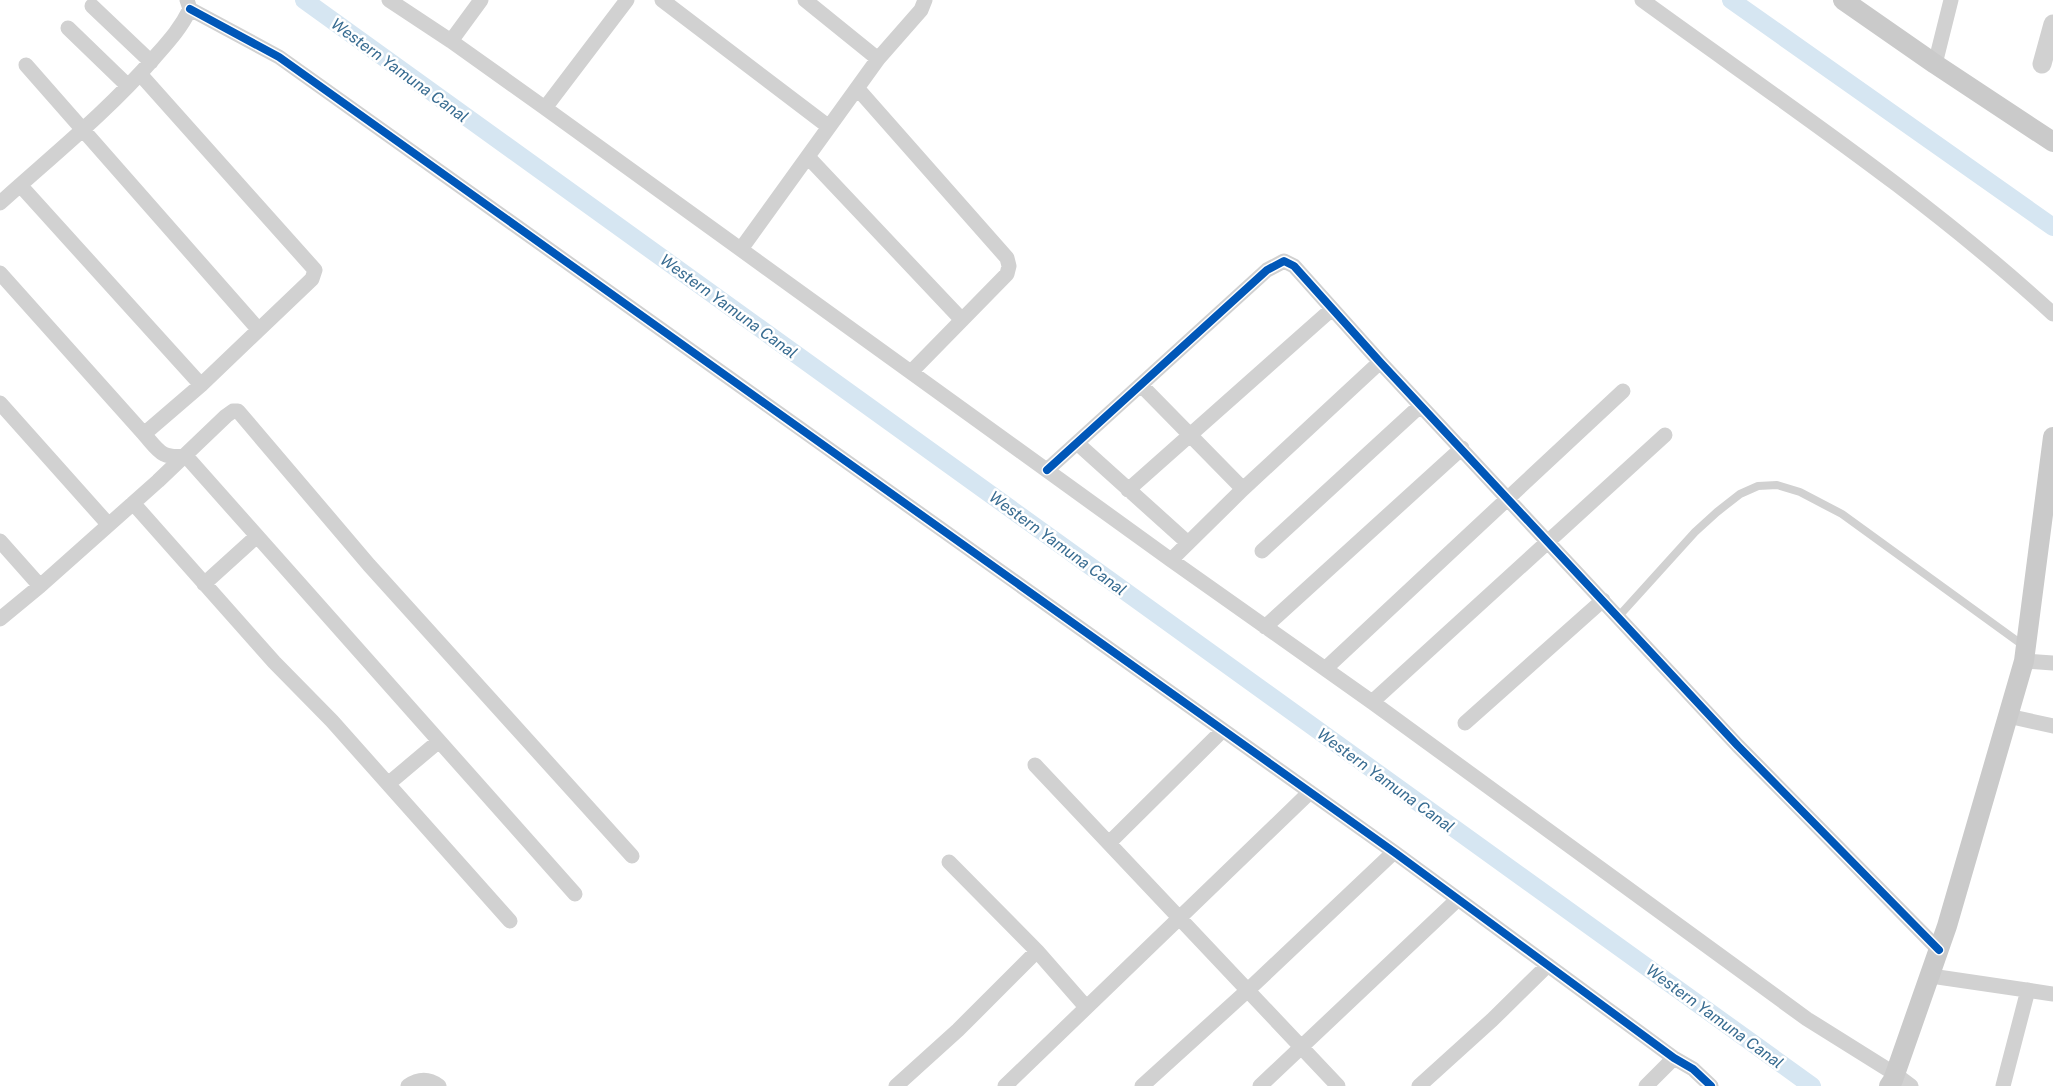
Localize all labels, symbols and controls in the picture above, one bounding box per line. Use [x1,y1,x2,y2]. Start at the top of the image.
water label: Western Yamuna Canal [327,14,472,127]
water label: Western Yamuna Canal [656,250,801,363]
water label: Western Yamuna Canal [985,487,1130,600]
water label: Western Yamuna Canal [1313,724,1458,837]
water label: Western Yamuna Canal [1642,960,1787,1073]

